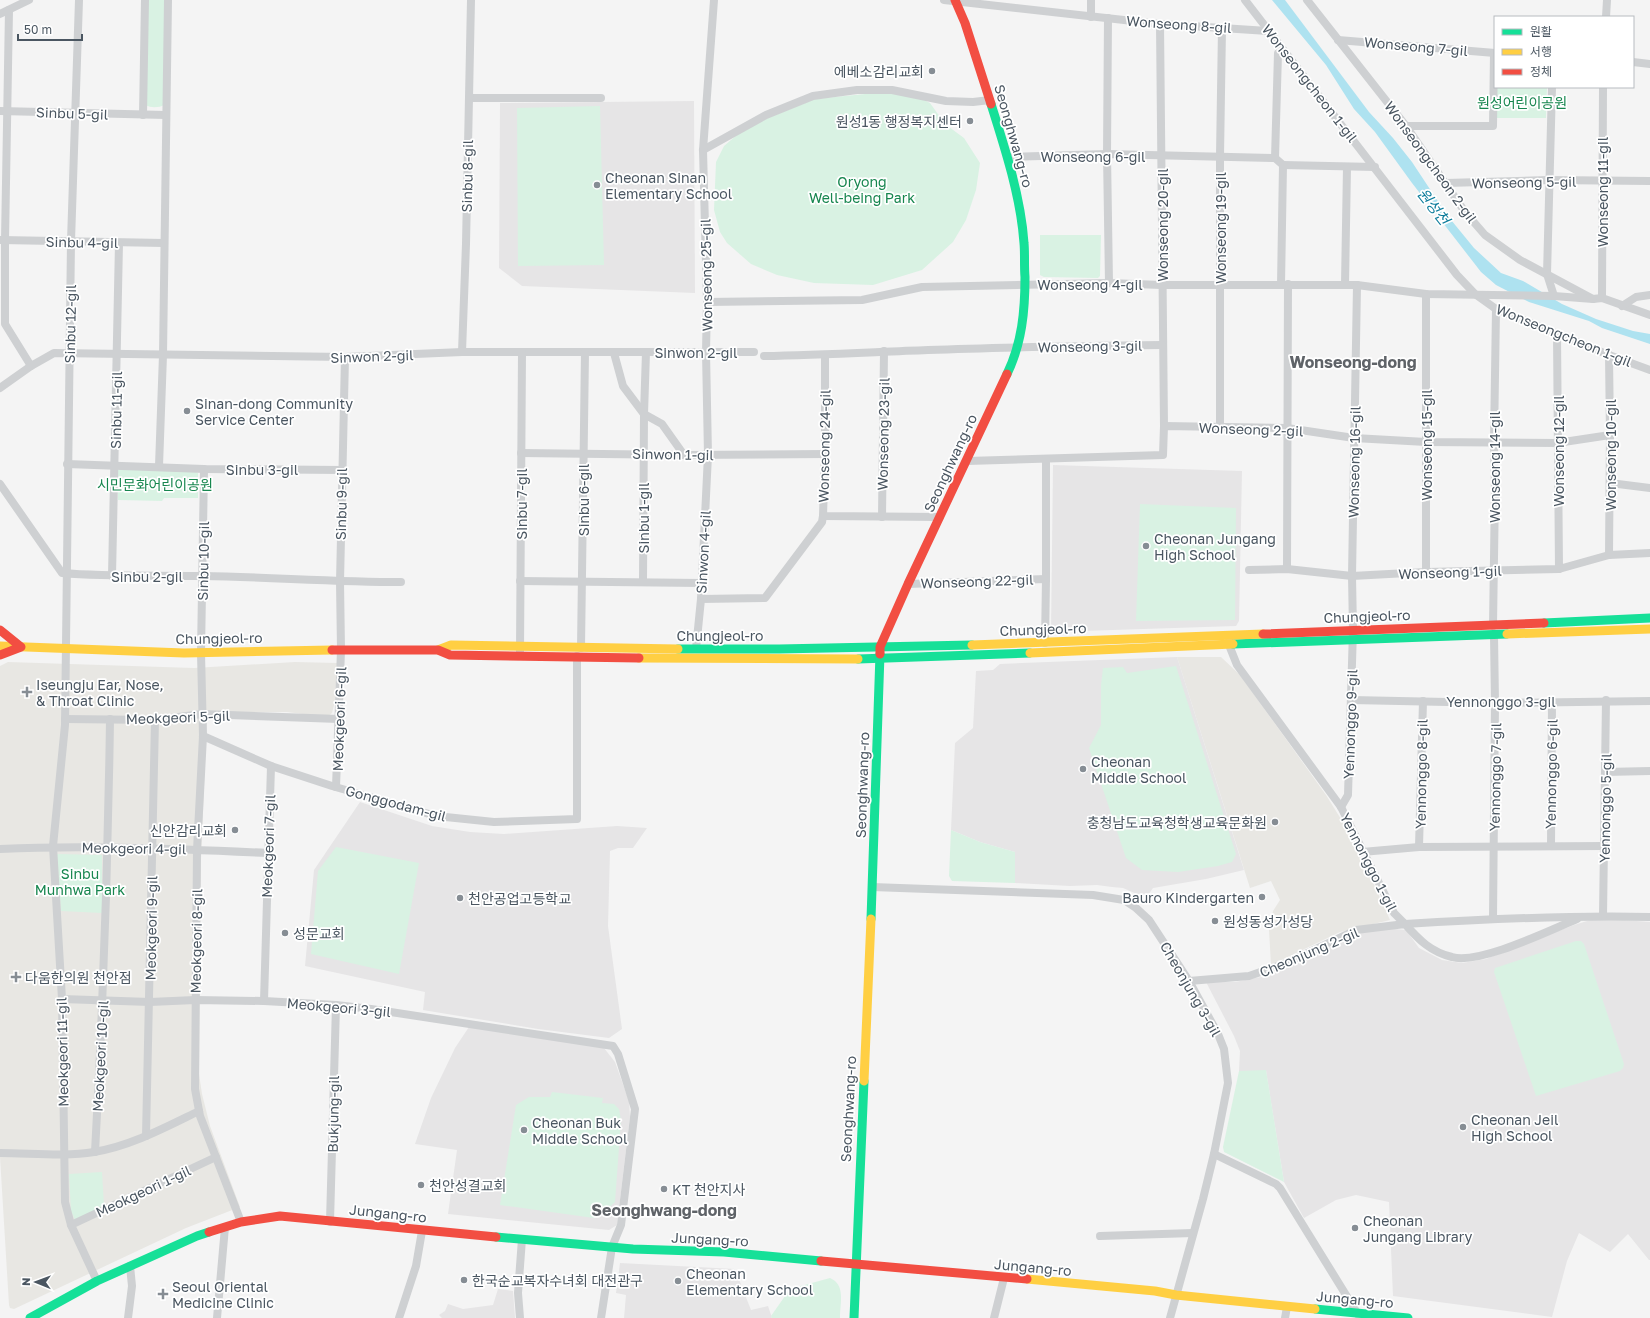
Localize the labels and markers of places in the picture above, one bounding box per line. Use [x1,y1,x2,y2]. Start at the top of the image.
place label: 에베소감리교회 [834,63,924,80]
marker: 에베소감리교회 [927,66,937,76]
place label: 원성1동 행정복지센터 [836,113,962,130]
marker: 원성1동 행정복지센터 [965,116,975,126]
place label: Cheonan Sinan Elementary School [605,169,732,202]
marker: Cheonan Sinan Elementary School [592,180,602,190]
place label: Sinan-dong Community Service Center [195,395,353,428]
marker: Sinan-dong Community Service Center [182,406,192,416]
place label: Cheonan Jungang High School [1154,530,1276,563]
marker: Cheonan Jungang High School [1141,541,1151,551]
place label: Iseungju Ear, Nose, & Throat Clinic [36,676,164,709]
marker: Iseungju Ear, Nose, & Throat Clinic [21,686,33,698]
place label: Cheonan Middle School [1091,753,1186,786]
marker: Cheonan Middle School [1078,764,1088,774]
place label: 충청남도교육청학생교육문화원 [1087,814,1267,831]
marker: 충청남도교육청학생교육문화원 [1270,817,1280,827]
place label: 신안감리교회 [150,822,227,839]
marker: 신안감리교회 [230,825,240,835]
place label: Bauro Kindergarten [1122,889,1254,906]
place label: 천안공업고등학교 [468,890,571,907]
marker: Bauro Kindergarten [1257,892,1267,902]
marker: 천안공업고등학교 [455,893,465,903]
place label: 원성동성가성당 [1223,913,1313,930]
marker: 원성동성가성당 [1210,916,1220,926]
place label: 성문교회 [293,925,345,942]
marker: 성문교회 [280,928,290,938]
place label: 다움한의원 천안점 [25,969,132,986]
marker: 다움한의원 천안점 [10,971,22,983]
place label: Cheonan Jeil High School [1471,1111,1558,1144]
place label: Cheonan Buk Middle School [532,1114,627,1147]
marker: Cheonan Jeil High School [1458,1122,1468,1132]
marker: Cheonan Buk Middle School [519,1125,529,1135]
place label: 천안성결교회 [429,1177,506,1194]
marker: 천안성결교회 [416,1180,426,1190]
place label: KT 천안지사 [672,1181,745,1198]
marker: KT 천안지사 [659,1184,669,1194]
place label: Cheonan Jungang Library [1363,1212,1473,1245]
marker: Cheonan Jungang Library [1350,1223,1360,1233]
place label: Cheonan Elementary School [686,1265,813,1298]
place label: 한국순교복자수녀회 대전관구 [472,1272,643,1289]
marker: 한국순교복자수녀회 대전관구 [459,1275,469,1285]
marker: Cheonan Elementary School [673,1276,683,1286]
place label: Seoul Oriental Medicine Clinic [172,1278,274,1311]
marker: Seoul Oriental Medicine Clinic [157,1288,169,1300]

